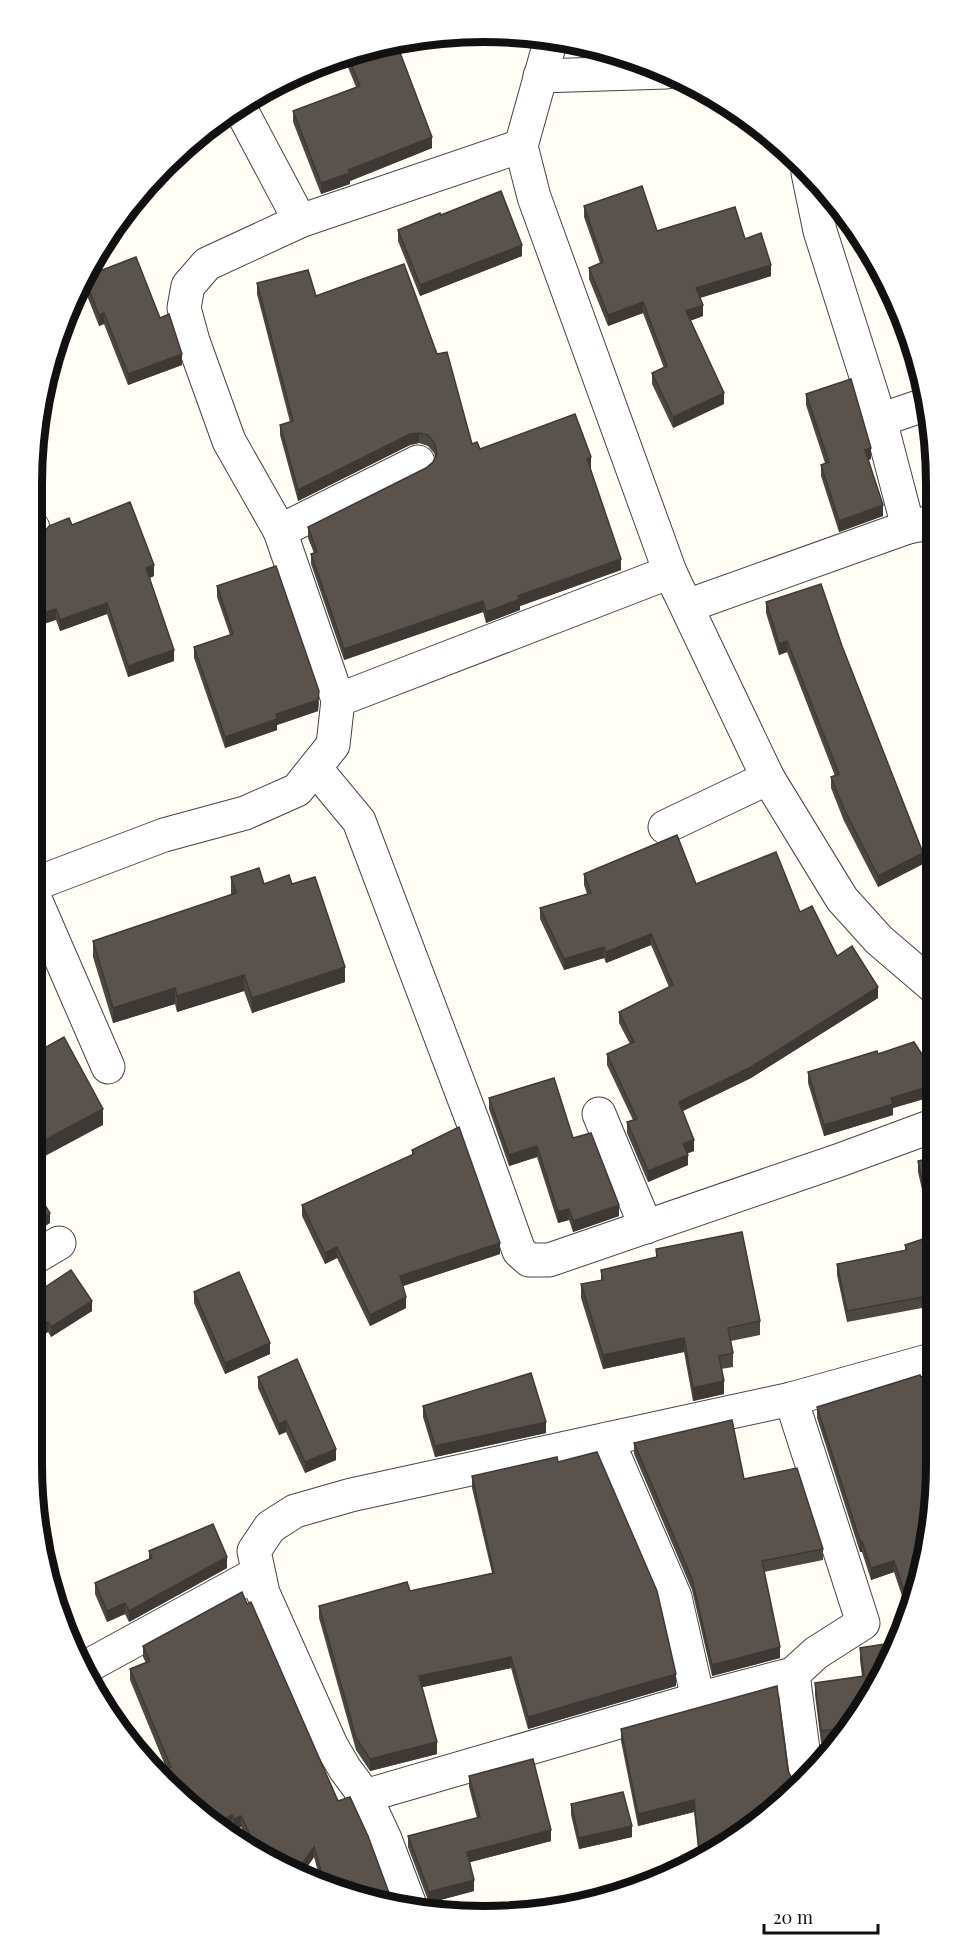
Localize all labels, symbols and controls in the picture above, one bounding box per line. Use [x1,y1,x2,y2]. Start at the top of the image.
scale bar [764,1897,878,1935]
text: 20 m [773,1905,813,1929]

